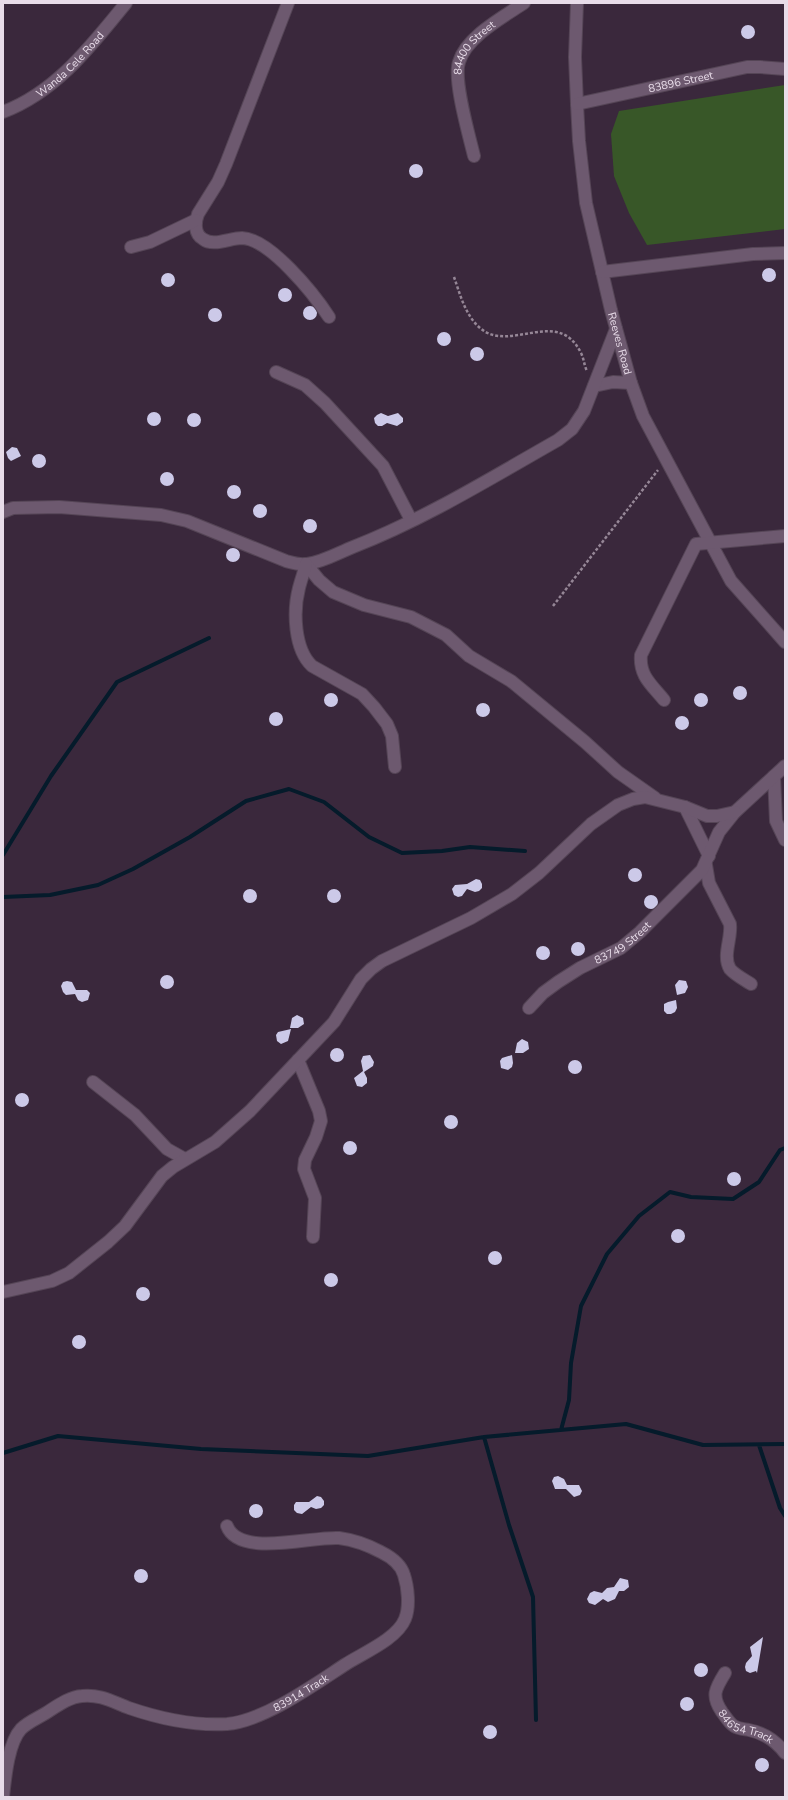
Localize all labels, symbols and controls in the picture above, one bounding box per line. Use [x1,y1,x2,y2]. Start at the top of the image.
street label: 84400 Street [451,17,498,75]
street label: Wanda Cele Road [33,29,107,101]
street label: 83896 Street [647,68,715,96]
street label: Reeves Road [604,311,635,376]
street label: 83749 Street [592,918,654,968]
street label: 83914 Track [271,1670,332,1715]
street label: 84654 Track [715,1706,777,1747]

